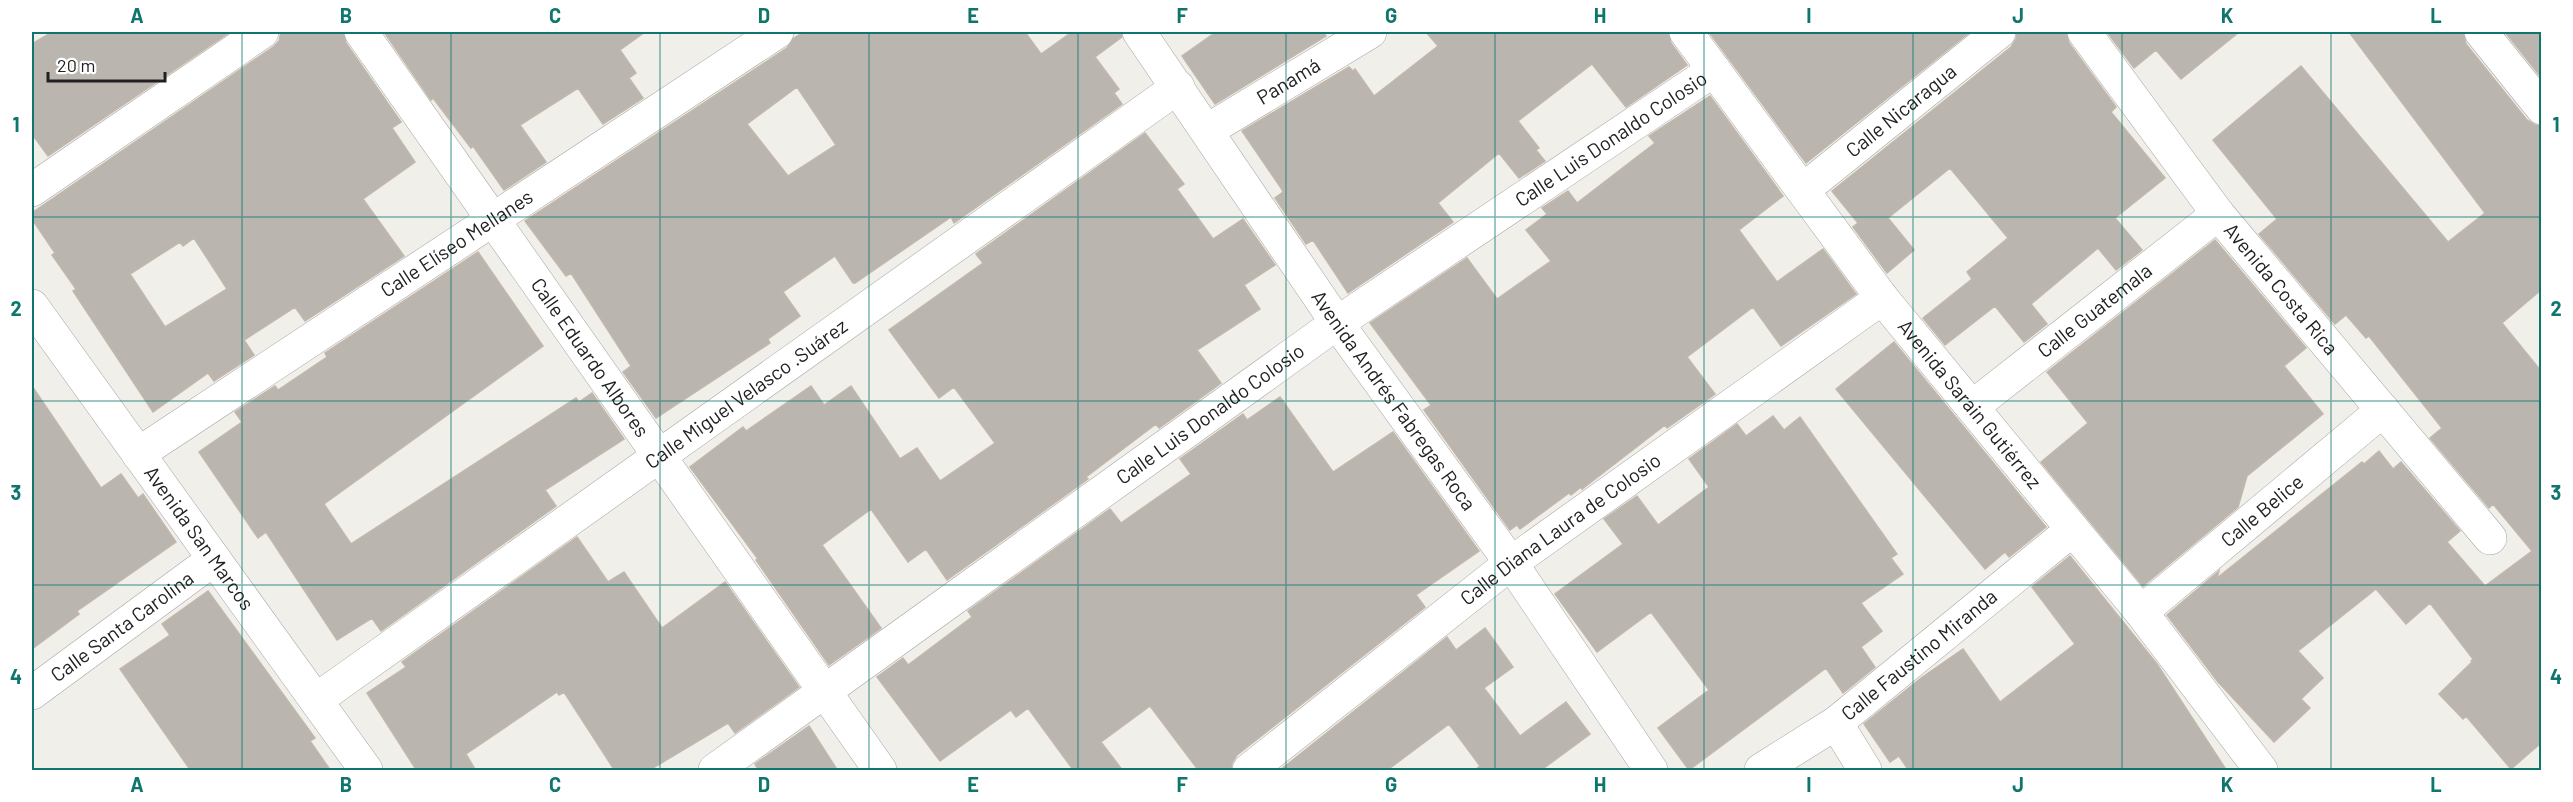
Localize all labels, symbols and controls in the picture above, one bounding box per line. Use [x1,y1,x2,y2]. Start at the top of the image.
text: A [130,3,144,27]
text: B [340,3,352,27]
text: C [549,3,561,27]
text: D [758,3,770,27]
text: E [967,3,979,27]
text: F [1176,3,1188,27]
text: G [1385,3,1397,27]
text: H [1594,3,1606,27]
text: I [1806,3,1812,27]
text: J [2012,3,2024,27]
text: K [2221,3,2234,27]
text: L [2430,3,2442,27]
scale bar [48,45,165,83]
street label: Panamá [1252,52,1324,109]
text: 20 m [57,54,95,76]
street label: Calle Nicaragua [1841,59,1960,162]
street label: Calle Luis Donaldo Colosio [1510,65,1711,211]
text: 1 [12,112,20,136]
text: 1 [2552,112,2560,136]
street label: Calle Elíseo Mellanes [376,184,537,302]
street label: Avenida Costa Rica [2220,218,2344,359]
street label: Calle Guatemala [2032,258,2156,362]
street label: Calle Eduardo Albores [527,273,655,441]
street label: Avenida Andrés Fabregas Roca [1307,285,1482,515]
text: 2 [10,296,22,320]
text: 2 [2550,296,2562,320]
street label: Calle Miguel Velasco .Suárez [640,313,852,473]
street label: Avenida Sarain Gutiérrez [1894,314,2047,493]
street label: Calle Luis Donaldo Colosio [1111,338,1308,489]
street label: Calle Diana Laura de Colosio [1455,447,1665,610]
street label: Avenida San Marcos [140,461,260,614]
street label: Calle Belice [2216,469,2308,551]
text: 3 [11,480,21,504]
text: 3 [2551,480,2561,504]
street label: Calle Santa Carolina [45,565,198,686]
street label: Calle Faustino Miranda [1836,583,2001,725]
text: 4 [10,664,22,688]
text: 4 [2550,664,2562,688]
text: A [130,772,144,796]
text: B [340,772,352,796]
text: C [549,772,561,796]
text: D [758,772,770,796]
text: E [967,772,979,796]
text: F [1176,772,1188,796]
text: G [1385,772,1397,796]
text: H [1594,772,1606,796]
text: I [1806,772,1812,796]
text: J [2012,772,2024,796]
text: K [2221,772,2234,796]
text: L [2430,772,2442,796]

